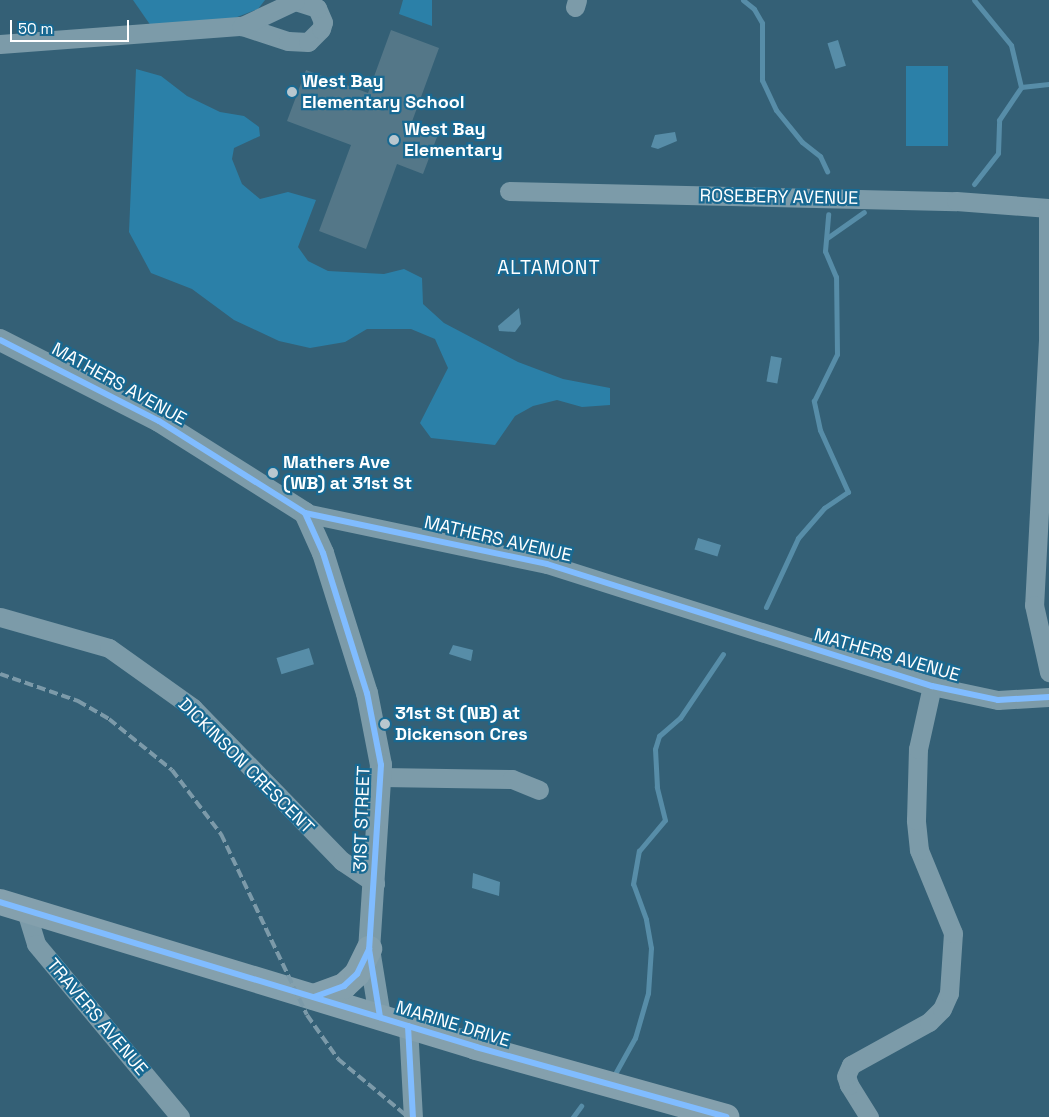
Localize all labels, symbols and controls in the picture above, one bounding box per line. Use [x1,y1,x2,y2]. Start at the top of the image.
scale bar [12,10,131,42]
text: 50 m [18,19,53,38]
place label: West Bay Elementary School [302,71,465,114]
marker: West Bay Elementary School [286,86,298,98]
place label: West Bay Elementary [404,119,503,162]
marker: West Bay Elementary [388,134,400,146]
street label: ROSEBERY AVENUE [699,185,859,209]
district label: ALTAMONT [496,257,602,279]
street label: MATHERS AVENUE [48,338,190,430]
place label: Mathers Ave (WB) at 31st St [283,452,412,494]
marker: Mathers Ave (WB) at 31st St [267,467,279,479]
street label: MATHERS AVENUE [422,512,574,566]
street label: MATHERS AVENUE [812,624,962,686]
street label: DICKINSON CRESCENT [174,694,318,838]
place label: 31st St (NB) at Dickenson Cres [395,703,528,746]
marker: 31st St (NB) at Dickenson Cres [379,718,391,730]
street label: 31ST STREET [349,765,375,873]
street label: TRAVERS AVENUE [42,954,152,1080]
street label: MARINE DRIVE [393,996,513,1052]

